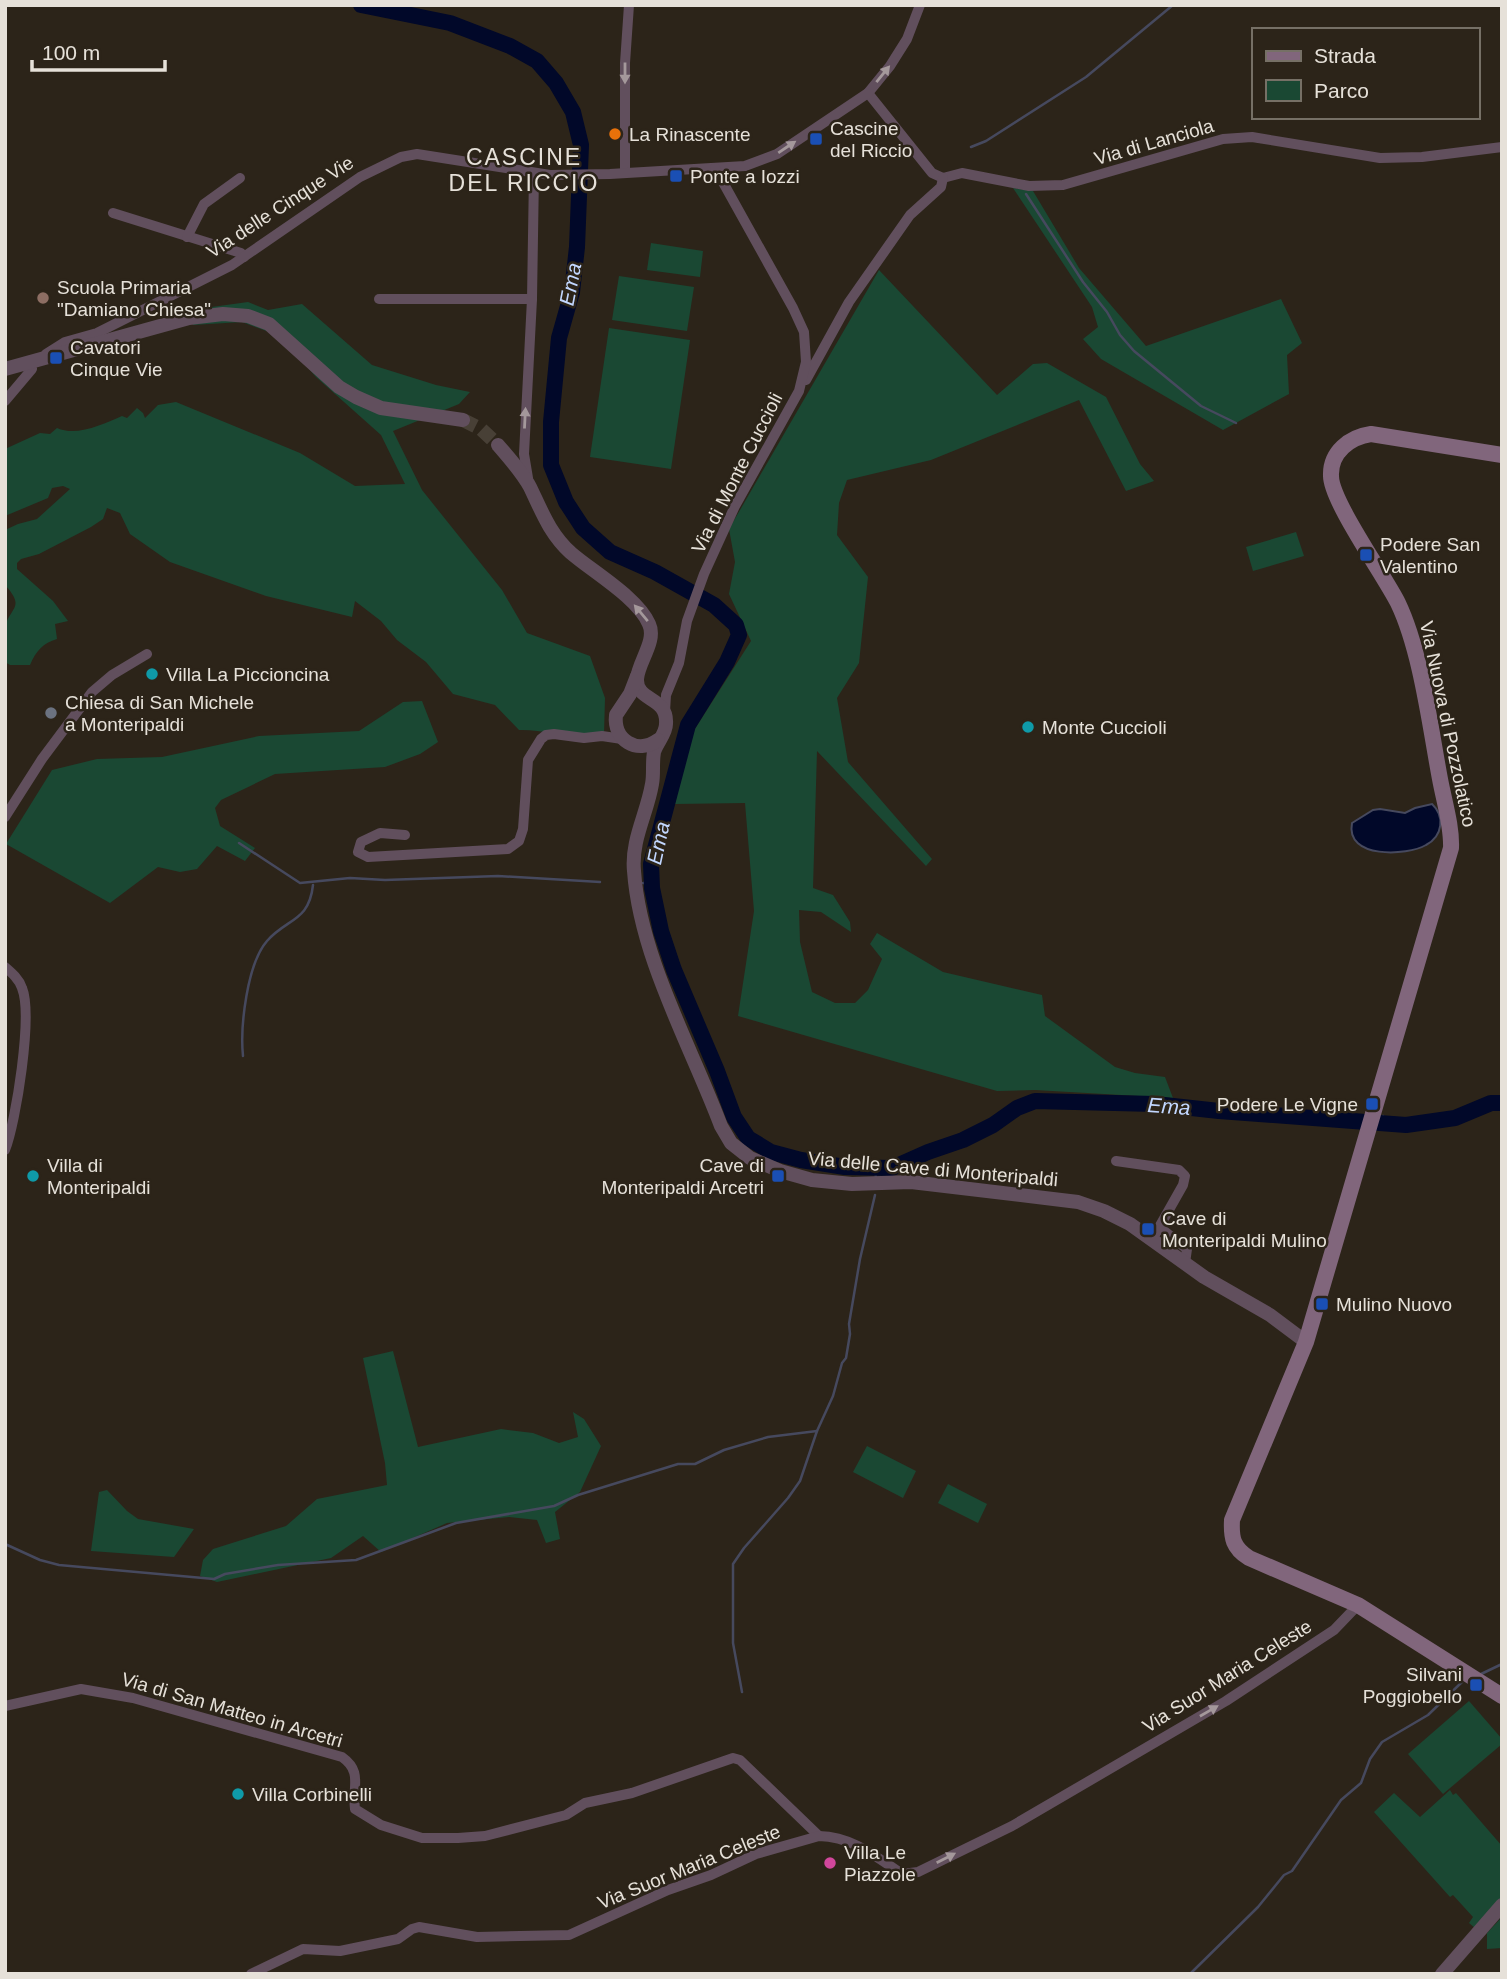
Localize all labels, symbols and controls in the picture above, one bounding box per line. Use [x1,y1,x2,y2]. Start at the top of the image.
scale bar [32,28,164,72]
legend [1252,28,1479,119]
text: 100 m [42,41,100,64]
text: Strada [1314,44,1376,67]
one-way arrow [619,63,631,85]
one-way arrow [875,66,890,84]
text: Parco [1314,79,1369,102]
street label: Via di Lanciola [1092,115,1217,169]
place label: Cascine del Riccio [830,118,912,161]
place label: La Rinascente [629,124,750,145]
marker: La Rinascente [607,126,623,142]
marker: Cascine del Riccio [808,131,824,147]
one-way arrow [778,140,796,154]
district label: CASCINE DEL RICCIO [449,144,599,196]
street label: Via delle Cinque Vie [203,152,357,262]
place label: Ponte a Iozzi [690,166,800,187]
marker: Ponte a Iozzi [668,168,684,184]
water label: Ema [555,261,585,307]
place label: Scuola Primaria "Damiano Chiesa" [57,277,211,320]
marker: Scuola Primaria "Damiano Chiesa" [35,290,51,306]
place label: Cavatori Cinque Vie [70,337,163,380]
marker: Cavatori Cinque Vie [48,350,64,366]
street label: Via di Monte Cuccioli [687,389,787,557]
one-way arrow [520,407,531,429]
place label: Podere San Valentino [1380,534,1480,577]
marker: Podere San Valentino [1358,547,1374,563]
one-way arrow [634,605,649,622]
street label: Via Nuova di Pozzolatico [1416,619,1480,829]
place label: Villa La Piccioncina [166,664,330,685]
marker: Villa La Piccioncina [144,666,160,682]
place label: Chiesa di San Michele a Monteripaldi [65,692,254,735]
marker: Chiesa di San Michele a Monteripaldi [43,705,59,721]
place label: Monte Cuccioli [1042,717,1167,738]
marker: Monte Cuccioli [1020,719,1036,735]
water label: Ema [642,819,674,867]
water label: Ema [1147,1093,1191,1119]
place label: Podere Le Vigne [1217,1094,1358,1115]
marker: Podere Le Vigne [1364,1096,1380,1112]
street label: Via delle Cave di Monteripaldi [807,1148,1059,1190]
place label: Villa di Monteripaldi [47,1155,151,1198]
place label: Cave di Monteripaldi Arcetri [601,1155,764,1198]
marker: Villa di Monteripaldi [25,1168,41,1184]
marker: Cave di Monteripaldi Arcetri [770,1168,786,1184]
place label: Cave di Monteripaldi Mulino [1162,1208,1327,1251]
marker: Cave di Monteripaldi Mulino [1140,1221,1156,1237]
place label: Mulino Nuovo [1336,1294,1452,1315]
marker: Mulino Nuovo [1314,1296,1330,1312]
street label: Via Suor Maria Celeste [1139,1615,1315,1737]
place label: Silvani Poggiobello [1363,1664,1462,1707]
street label: Via di San Matteo in Arcetri [119,1668,345,1752]
marker: Silvani Poggiobello [1468,1677,1484,1693]
one-way arrow [1199,1705,1218,1717]
place label: Villa Corbinelli [252,1784,372,1805]
marker: Villa Corbinelli [230,1786,246,1802]
street label: Via Suor Maria Celeste [595,1821,783,1913]
place label: Villa Le Piazzole [844,1842,916,1885]
one-way arrow [936,1853,956,1864]
marker: Villa Le Piazzole [822,1855,838,1871]

